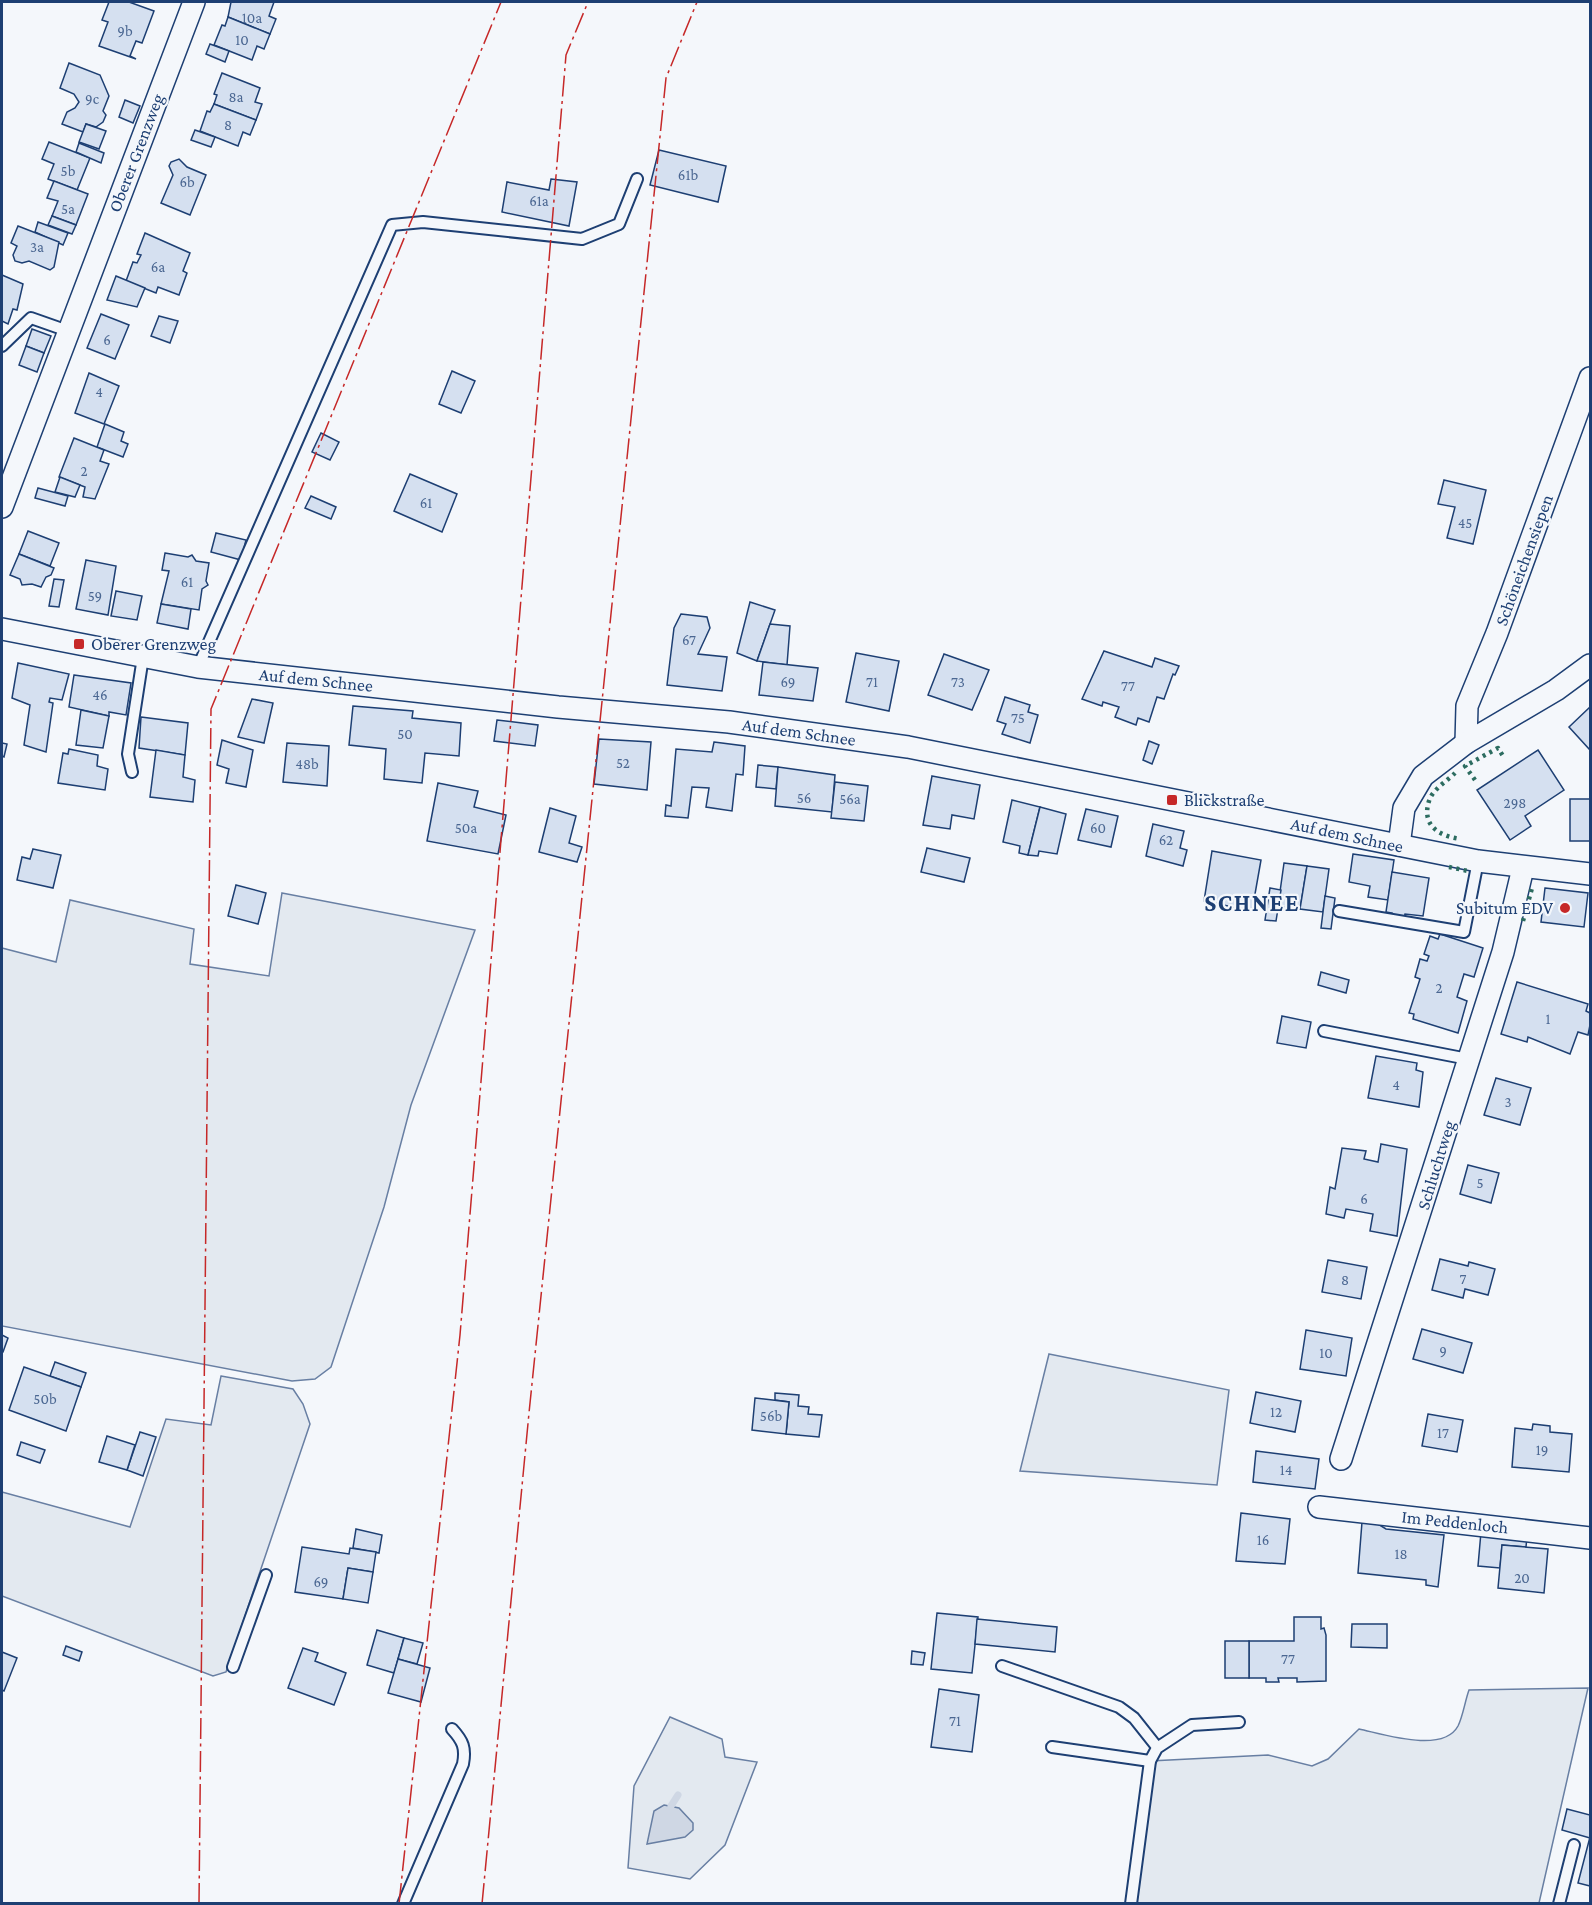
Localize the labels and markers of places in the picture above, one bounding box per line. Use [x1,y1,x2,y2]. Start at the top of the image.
place label: Oberer Grenzweg [91,634,216,654]
marker: Oberer Grenzweg [72,637,86,651]
place label: Blickstraße [1184,790,1265,810]
marker: Blickstraße [1165,793,1179,807]
place label: Subitum EDV [1456,898,1554,918]
marker: Subitum EDV [1558,901,1572,915]

